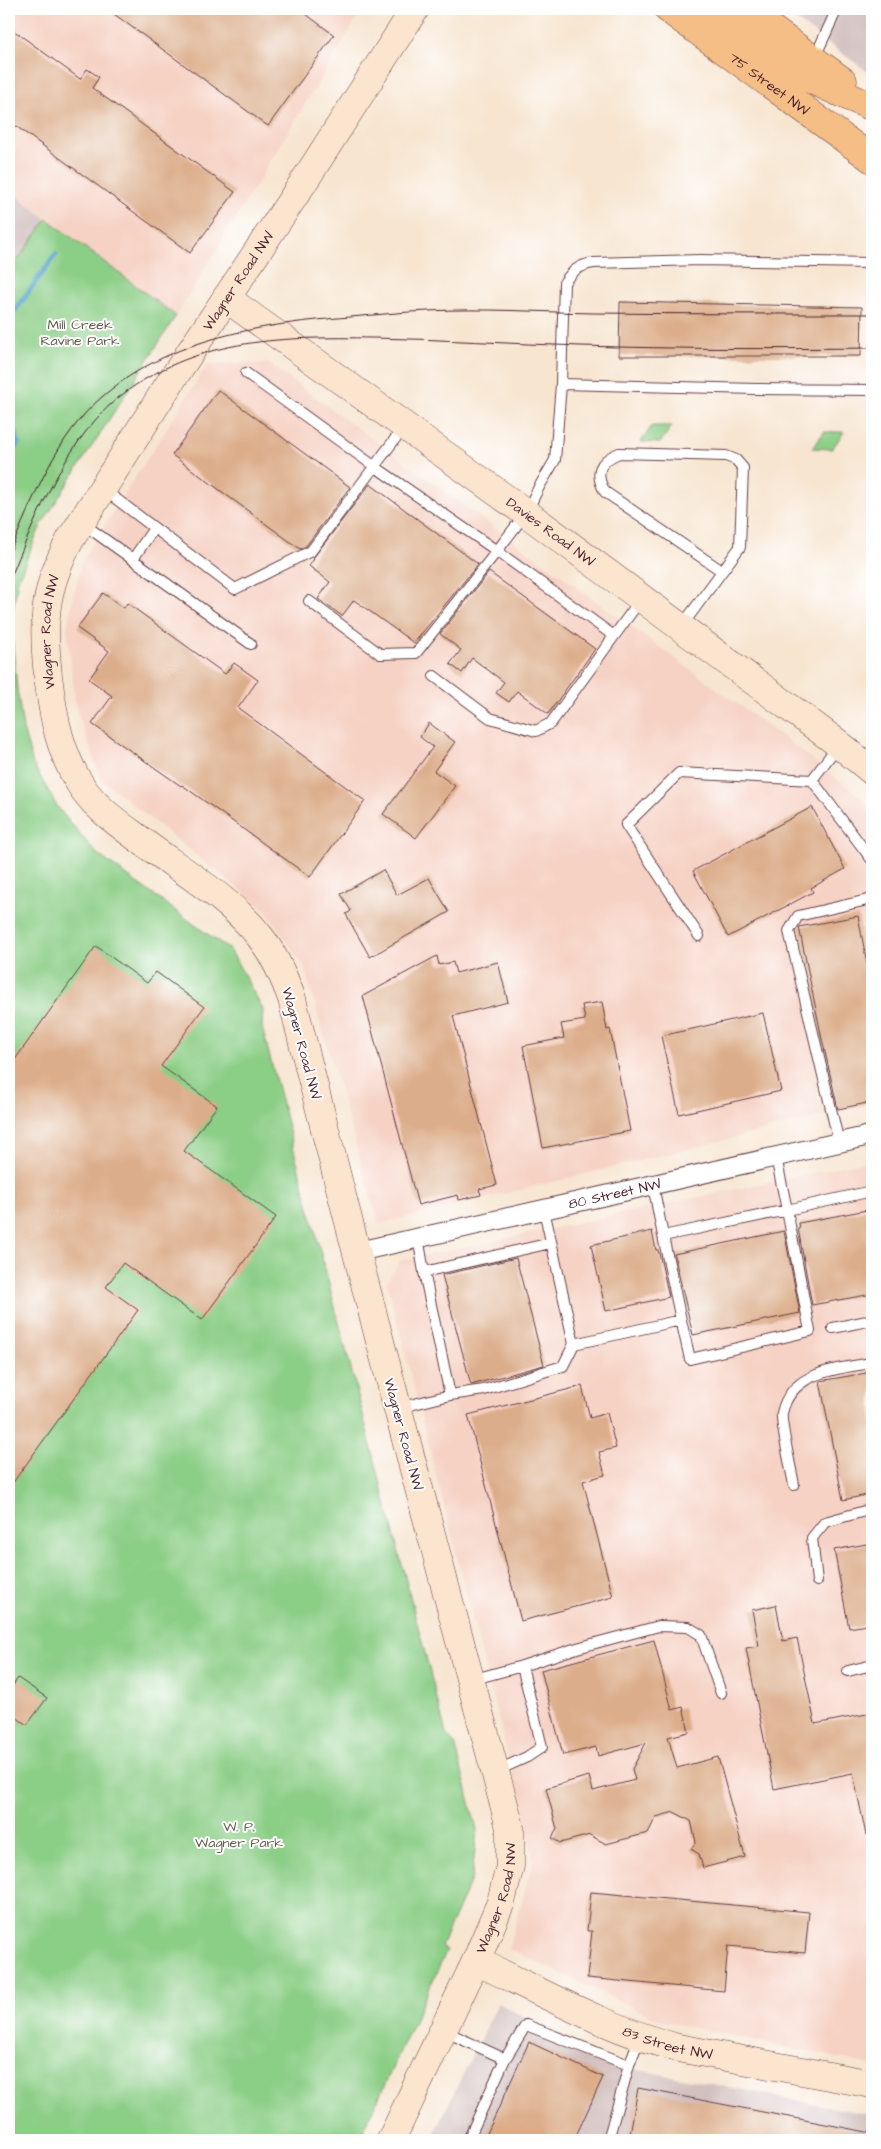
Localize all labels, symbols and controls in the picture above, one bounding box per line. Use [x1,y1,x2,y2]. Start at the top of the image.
street label: 75 Street NW [725,48,813,121]
street label: Wagner Road NW [198,228,279,335]
park label: Mill Creek Ravine Park [40,315,120,351]
street label: Davies Road NW [502,493,599,572]
street label: Wagner Road NW [36,573,65,690]
street label: Wagner Road NW [276,985,326,1101]
street label: 80 Street NW [566,1174,663,1215]
street label: Wagner Road NW [378,1376,428,1492]
park label: W. P. Wagner Park [195,1817,283,1853]
street label: Wagner Road NW [471,1843,521,1957]
street label: 83 Street NW [619,2021,714,2065]

